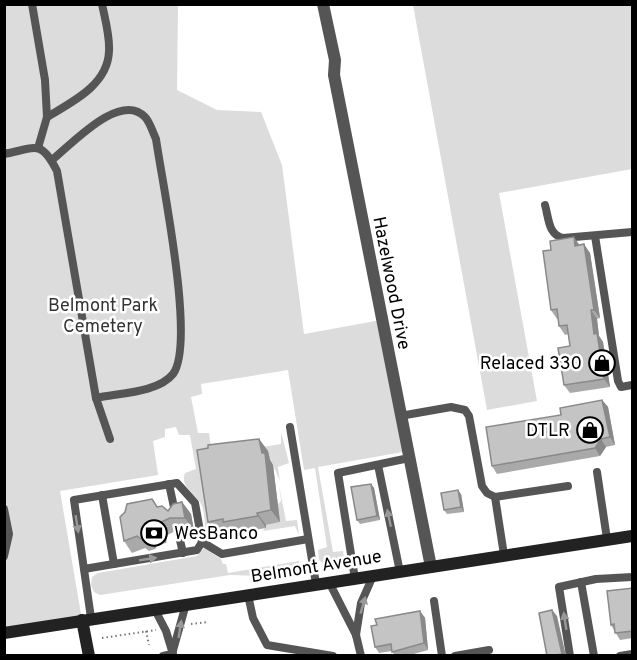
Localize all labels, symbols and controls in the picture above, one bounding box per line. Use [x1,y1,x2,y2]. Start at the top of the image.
street label: Hazelwood Drive [366,215,415,352]
park label: Belmont Park Cemetery [48,295,158,339]
shop icon: Relaced 330 [587,348,617,378]
place label: Relaced 330 [480,353,582,376]
shop icon: DTLR [575,415,605,445]
place label: DTLR [526,420,570,443]
one-way arrow [384,509,393,528]
one-way arrow [73,515,82,534]
bank icon: WesBanco [139,518,169,548]
place label: WesBanco [174,523,258,546]
street label: Belmont Avenue [249,546,383,589]
one-way arrow [139,554,158,563]
one-way arrow [359,596,368,614]
one-way arrow [560,612,569,631]
one-way arrow [176,619,185,638]

